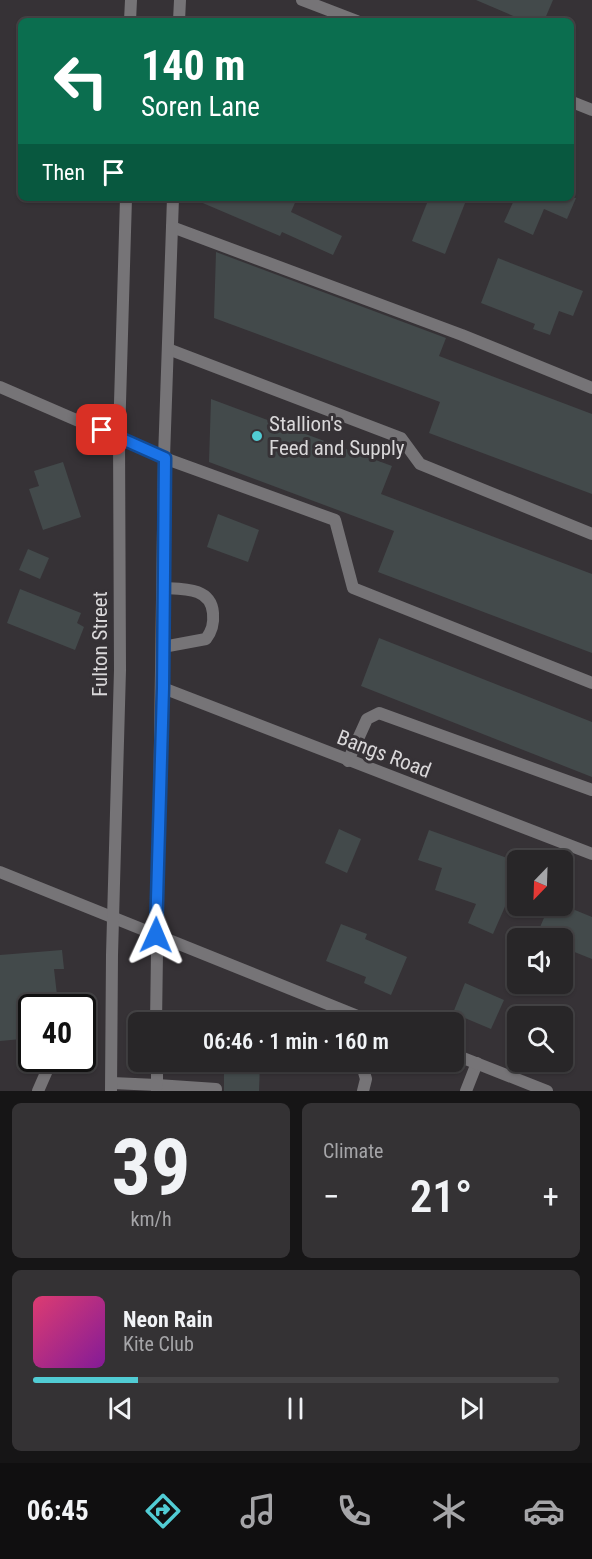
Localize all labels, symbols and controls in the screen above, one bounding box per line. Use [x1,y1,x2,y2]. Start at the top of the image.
text: 140 m [141,41,246,90]
icon: left [42,42,120,120]
text: Soren Lane [141,91,260,123]
icon: arrive [97,156,130,189]
text: Then [42,160,85,185]
pin [76,404,127,455]
place label: Stallion's Feed and Supply [269,412,405,460]
icon: arrive [85,413,118,446]
marker: Stallion's Feed and Supply [250,429,264,443]
street label: Fulton Street [88,591,112,697]
street label: Bangs Road [334,725,434,783]
north arrow [507,850,573,916]
map controls [507,850,573,1072]
position arrow [124,903,188,967]
button: sound [507,928,573,994]
speed limit sign: 40 [18,994,96,1072]
button: search [507,1006,573,1072]
text: 06:46 · 1 min · 160 m [203,1029,389,1054]
text: 39 [112,1122,190,1213]
text: Climate [323,1139,383,1163]
text: 21° [410,1170,472,1223]
text: − [323,1177,340,1216]
text: + [543,1177,559,1216]
text: km/h [130,1207,172,1231]
text: Neon Rain [123,1307,213,1332]
text: Kite Club [123,1332,194,1356]
icon: previous [104,1392,137,1425]
icon: pause [279,1392,312,1425]
icon: next [455,1392,488,1425]
icon: directions [142,1490,184,1532]
icon: music [237,1490,279,1532]
icon: phone [333,1490,375,1532]
icon: climate [428,1490,470,1532]
icon: car [523,1490,565,1532]
text: 06:45 [27,1495,89,1527]

